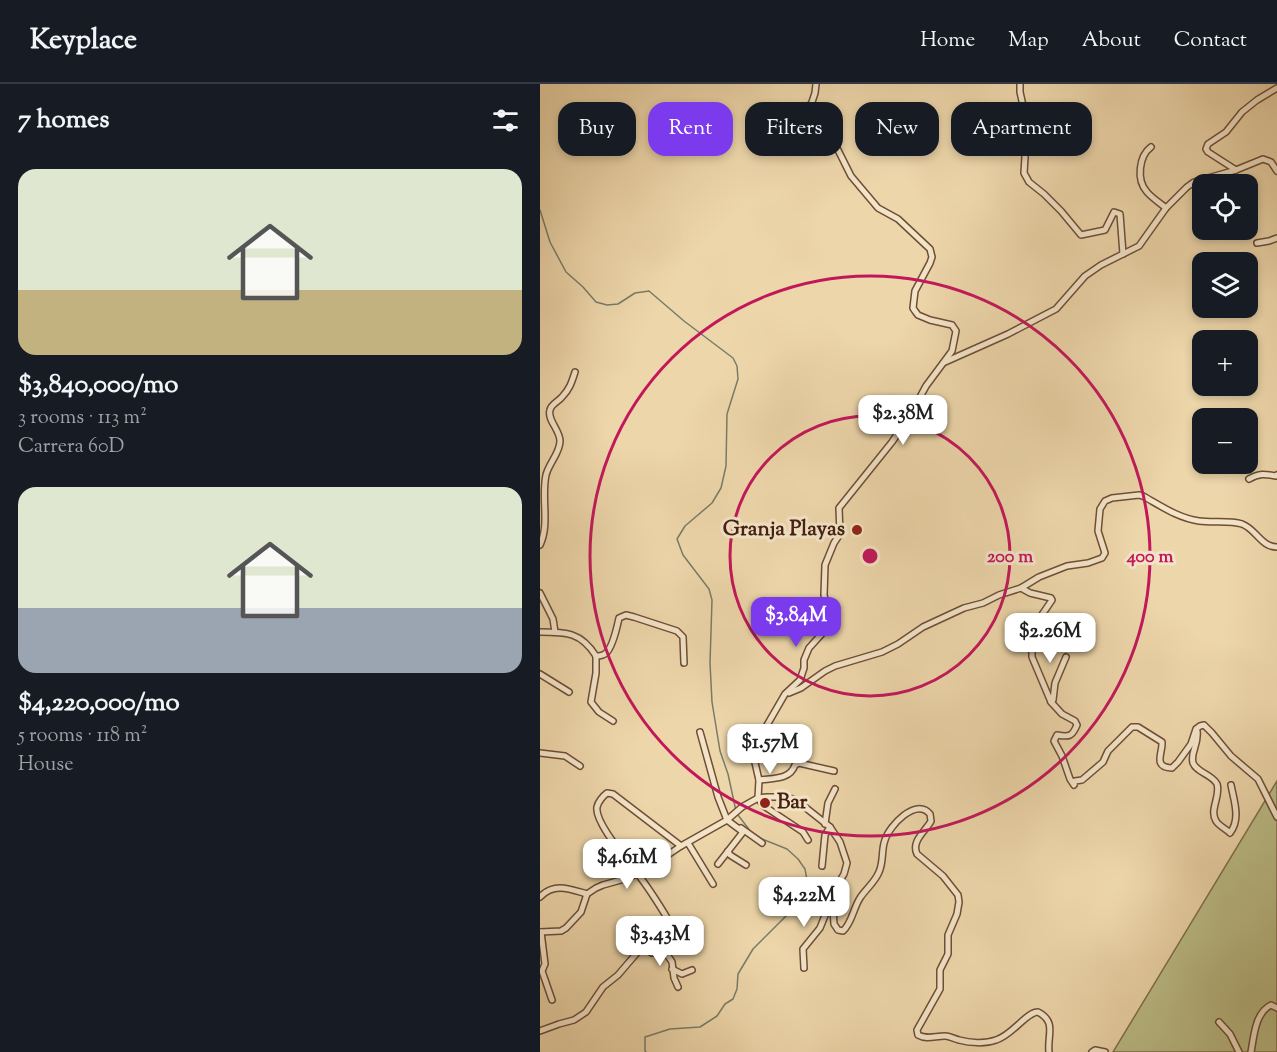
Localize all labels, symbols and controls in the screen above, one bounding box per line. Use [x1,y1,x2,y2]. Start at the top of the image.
text: Keyplace [30,21,137,61]
text: Home [920,26,975,56]
text: Map [1008,26,1049,56]
text: About [1082,26,1141,56]
text: Contact [1174,26,1247,56]
text: 7 homes [18,102,109,139]
chip: Buy [558,102,636,156]
chip: Rent [648,102,733,156]
chip: Filters [745,102,843,156]
chip: New [855,102,939,156]
chip: Apartment [951,102,1092,156]
icon: filters [489,104,522,137]
map controls [1192,174,1258,474]
button: locate [1192,174,1258,240]
icon: home [216,208,324,316]
button: layers [1192,252,1258,318]
button: + [1192,330,1258,396]
text: $3,840,000/mo [18,367,179,404]
pin: $2.38M [854,395,952,446]
text: $2.38M [872,400,934,429]
text: 3 rooms · 113 m² [18,404,147,433]
button: − [1192,408,1258,474]
text: Carrera 60D [18,433,124,462]
place label: Granja Playas [723,515,845,545]
marker: Granja Playas [850,523,864,537]
icon: home [216,526,324,634]
text: 200 m [987,545,1033,571]
text: 400 m [1126,545,1173,571]
centre of rings [860,546,880,566]
pin: $3.84M [747,597,845,648]
text: $3.84M [765,602,827,631]
pin: $2.26M [1001,613,1099,664]
text: $2.26M [1019,618,1081,647]
text: $4,220,000/mo [18,685,180,722]
text: 5 rooms · 118 m² [18,722,148,751]
pin: $1.57M [721,724,819,775]
text: $1.57M [741,729,799,758]
text: House [18,751,73,780]
place label: Bar [777,788,808,818]
marker: Bar [758,796,772,810]
pin: $4.61M [578,839,676,890]
text: $4.61M [597,844,657,873]
pin: $4.22M [755,877,853,928]
text: $4.22M [773,882,835,911]
pin: $3.43M [611,916,709,967]
text: $3.43M [630,921,690,950]

